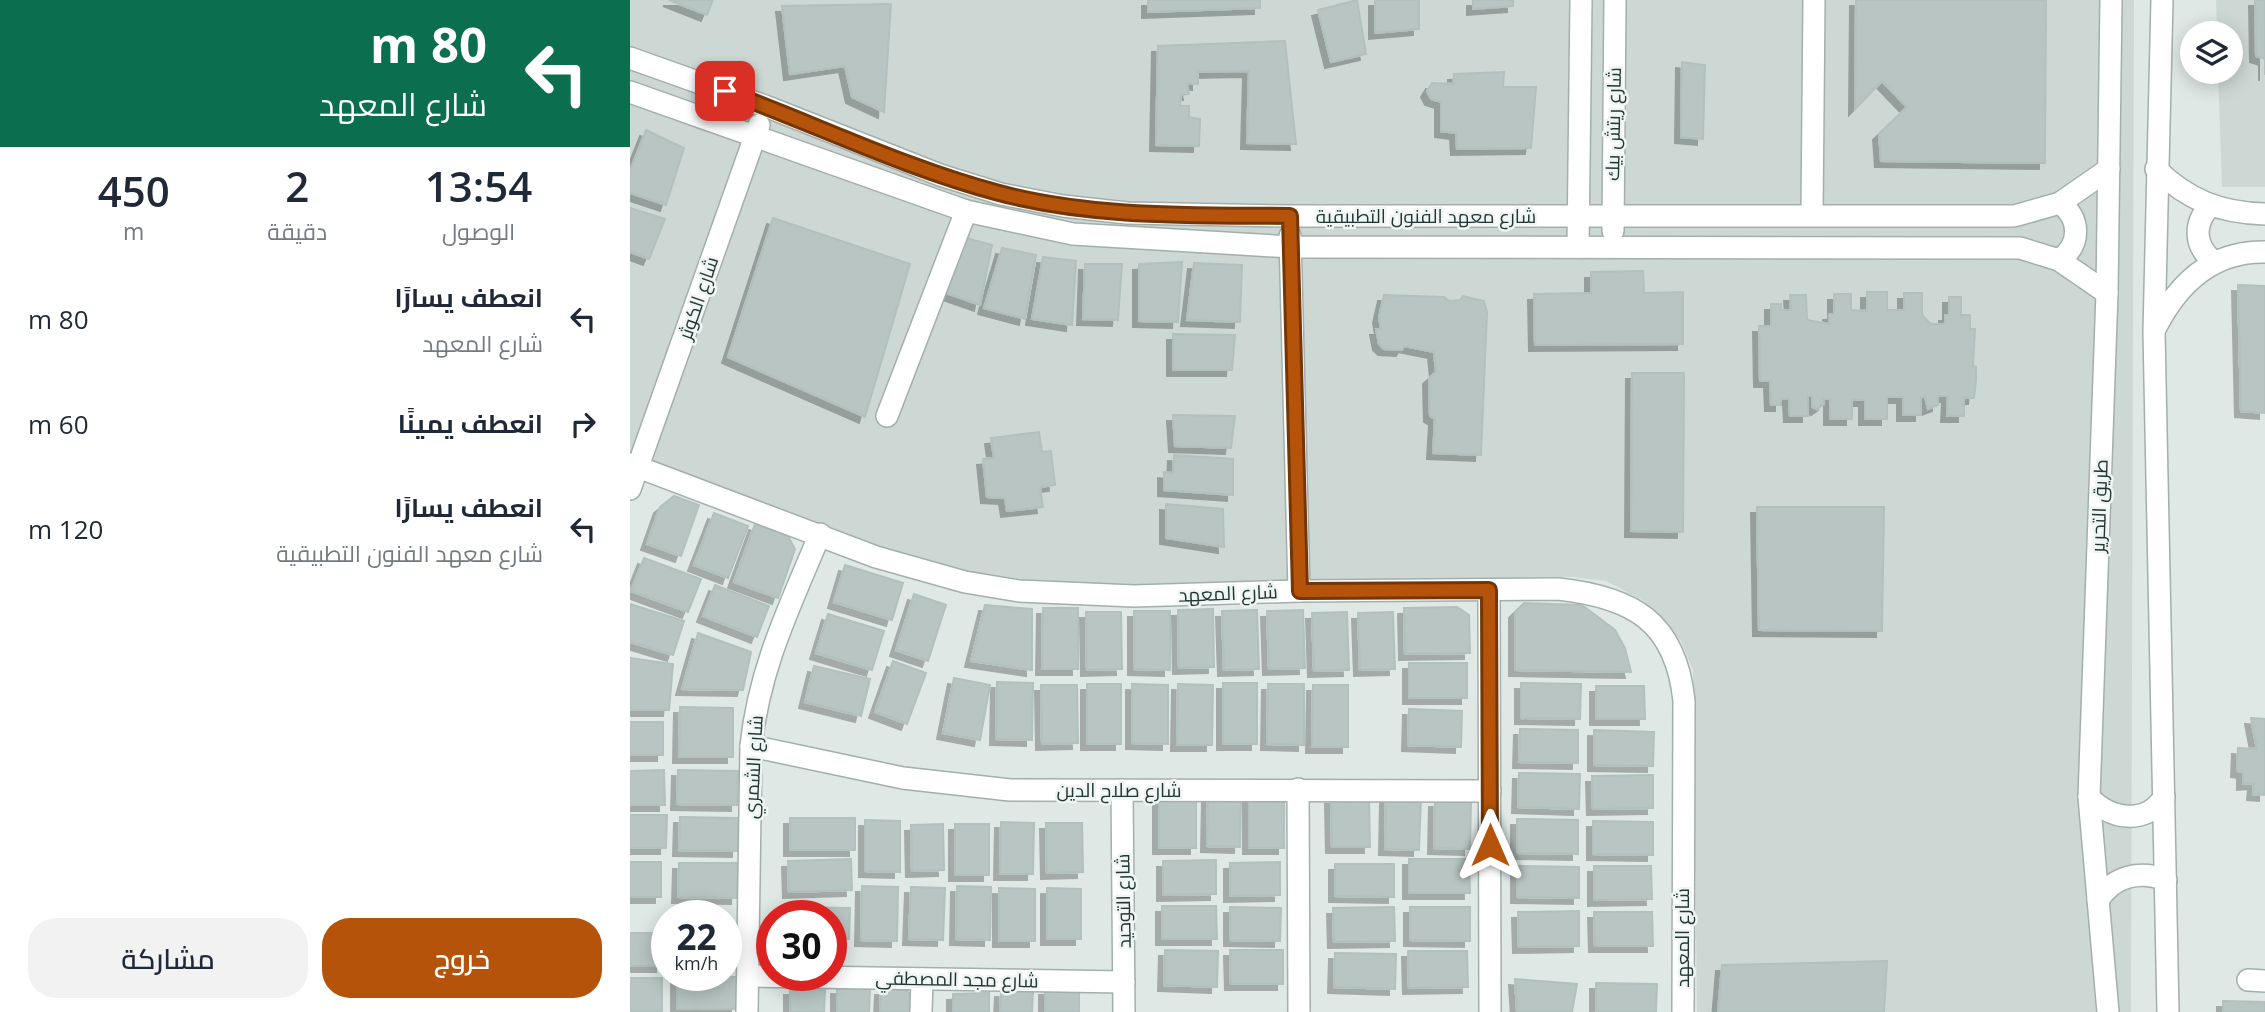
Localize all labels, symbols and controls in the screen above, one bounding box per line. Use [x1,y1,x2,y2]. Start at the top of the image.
text: 80 m [370,11,487,77]
map controls [2180,21,2243,84]
button: layers [2180,21,2243,84]
icon: left [511,28,602,119]
pin [695,61,755,121]
street label: شارع ريتش بيك [1599,67,1628,181]
icon: arrive [706,72,744,110]
text: شارع المعهد [319,82,487,125]
text: 2 [285,157,309,214]
text: 13:54 [425,157,532,214]
text: 450 [98,162,170,219]
street label: شارع معهد الفنون التطبيقية [1316,203,1536,230]
text: m [123,215,144,247]
text: دقيقة [267,215,327,247]
text: الوصول [442,215,515,247]
street label: شارع الكوثر [671,253,725,344]
text: انعطف يسارًا [394,279,543,315]
icon: left [564,300,602,338]
text: 80 m [28,301,89,337]
text: شارع المعهد [422,327,543,359]
text: انعطف يمينًا [398,405,543,441]
icon: right [564,405,602,443]
text: 60 m [28,406,89,442]
street label: طريق التحرير [2084,459,2114,554]
text: انعطف يسارًا [394,489,543,525]
icon: left [564,510,602,548]
text: 120 m [28,511,103,547]
text: شارع معهد الفنون التطبيقية [276,537,543,569]
street label: شارع المعهد [1178,578,1278,609]
street label: شارع الشمري [737,714,771,820]
street label: شارع صلاح الدين [1057,777,1181,804]
position arrow [1453,808,1527,882]
street label: شارع التوحيد [1109,853,1138,949]
street label: شارع المعهد [1669,888,1696,988]
speed limit sign: 30 [756,900,847,991]
text: 22 [676,913,717,960]
button: مشاركة [28,918,308,998]
button: خروج [322,918,602,998]
text: km/h [675,951,718,975]
street label: شارع مجد المصطفي [875,965,1039,995]

